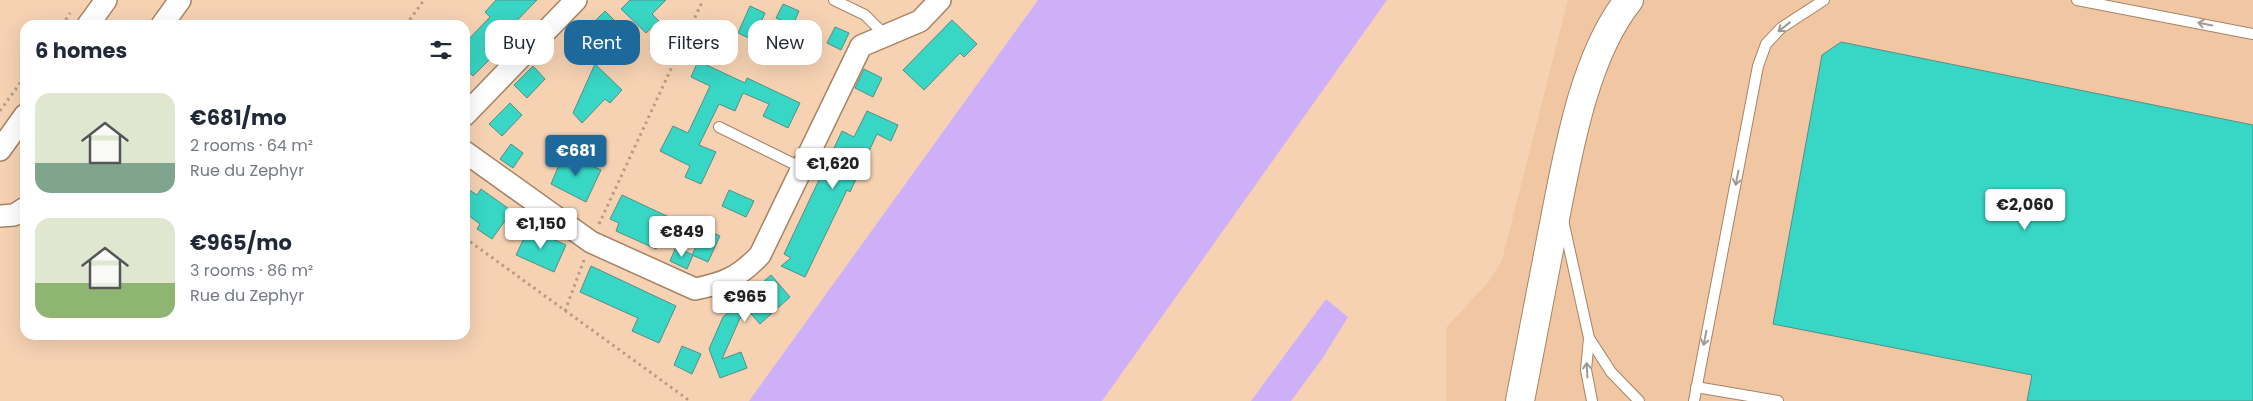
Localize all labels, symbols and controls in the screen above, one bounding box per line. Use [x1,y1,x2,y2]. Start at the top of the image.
one-way arrow [2198,19,2214,29]
chip: Buy [485,20,554,65]
chip: Rent [564,20,640,65]
chip: Filters [650,20,738,65]
chip: New [748,20,822,65]
one-way arrow [1778,21,1791,32]
text: 6 homes [35,36,127,65]
icon: filters [427,36,455,64]
text: €681/mo [190,103,287,132]
icon: home [75,113,135,173]
text: 2 rooms · 64 m² [190,134,313,157]
pin: €681 [546,134,606,177]
text: €681 [556,139,596,162]
pin: €1,620 [792,148,874,190]
text: €1,620 [806,152,860,175]
text: Rue du Zephyr [190,159,304,182]
one-way arrow [1731,170,1741,186]
pin: €2,060 [1984,188,2066,231]
text: €2,060 [1996,193,2054,216]
pin: €1,150 [500,208,582,250]
text: €1,150 [516,212,566,235]
pin: €849 [652,216,712,258]
text: €849 [660,220,704,243]
text: €965/mo [190,228,292,257]
icon: home [75,238,135,298]
text: 3 rooms · 86 m² [190,259,313,282]
pin: €965 [715,280,775,323]
text: Rue du Zephyr [190,284,304,307]
text: €965 [723,285,767,308]
one-way arrow [1700,329,1710,345]
one-way arrow [1583,362,1592,378]

